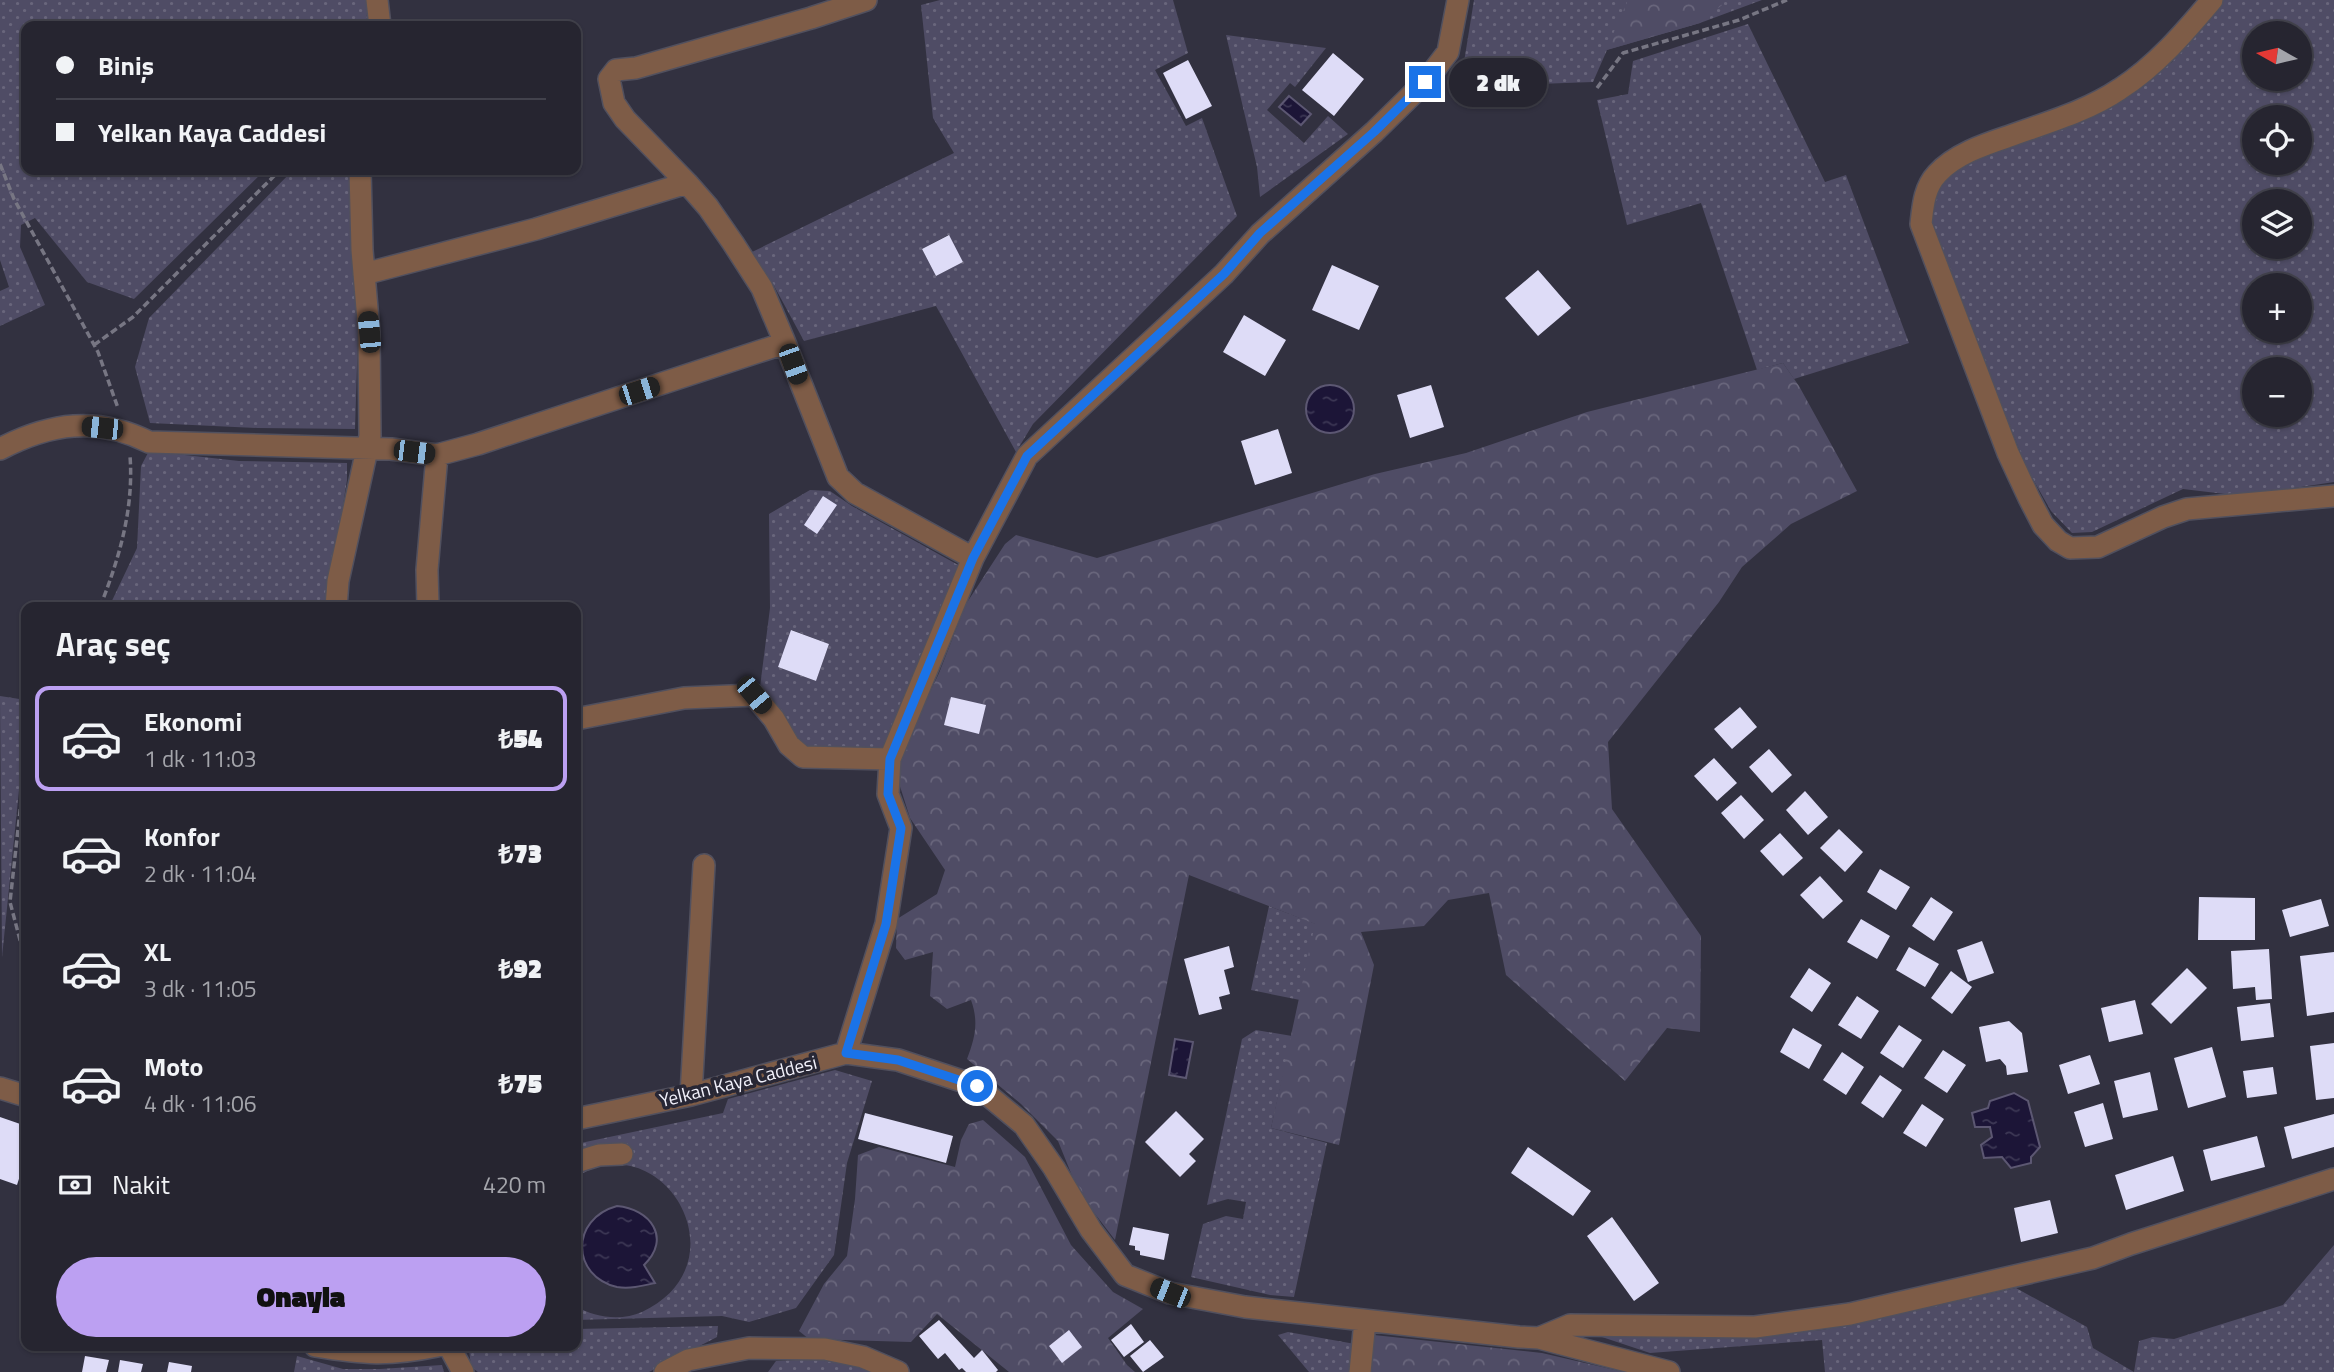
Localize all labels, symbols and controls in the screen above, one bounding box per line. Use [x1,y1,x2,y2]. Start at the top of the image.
north arrow [2242,21,2312,91]
map controls [2242,21,2312,427]
text: Biniş [98,46,154,85]
callout: 2 dk [1450,57,1548,106]
text: 2 dk [1476,65,1520,100]
route end [1409,66,1441,98]
button: locate [2242,105,2312,175]
text: Yelkan Kaya Caddesi [98,113,326,152]
button: layers [2242,189,2312,259]
button: + [2242,273,2312,343]
car [357,310,382,354]
car [776,341,811,387]
button: − [2242,357,2312,427]
car [616,375,663,407]
car [81,415,124,441]
car [392,439,437,465]
text: Araç seç [56,620,171,668]
car [733,672,776,718]
text: Ekonomi [144,702,242,741]
icon: car [60,707,123,770]
text: ₺54 [499,719,542,758]
text: 1 dk · 11:03 [144,741,257,776]
text: Konfor [144,817,220,856]
icon: car [60,822,123,885]
text: ₺73 [499,834,542,873]
text: 2 dk · 11:04 [144,856,257,891]
text: XL [144,932,171,971]
icon: car [60,937,123,1000]
text: ₺92 [499,949,542,988]
text: 3 dk · 11:05 [144,971,257,1006]
text: Moto [144,1047,203,1086]
street label: Yelkan Kaya Caddesi [656,1047,820,1114]
icon: car [60,1052,123,1115]
text: ₺75 [499,1064,542,1103]
route start [961,1070,993,1102]
text: 4 dk · 11:06 [144,1086,257,1121]
text: Nakit [112,1165,170,1204]
icon: cash [56,1166,94,1204]
text: 420 m [483,1167,546,1202]
button: Onayla [56,1257,546,1337]
car [1147,1275,1194,1311]

